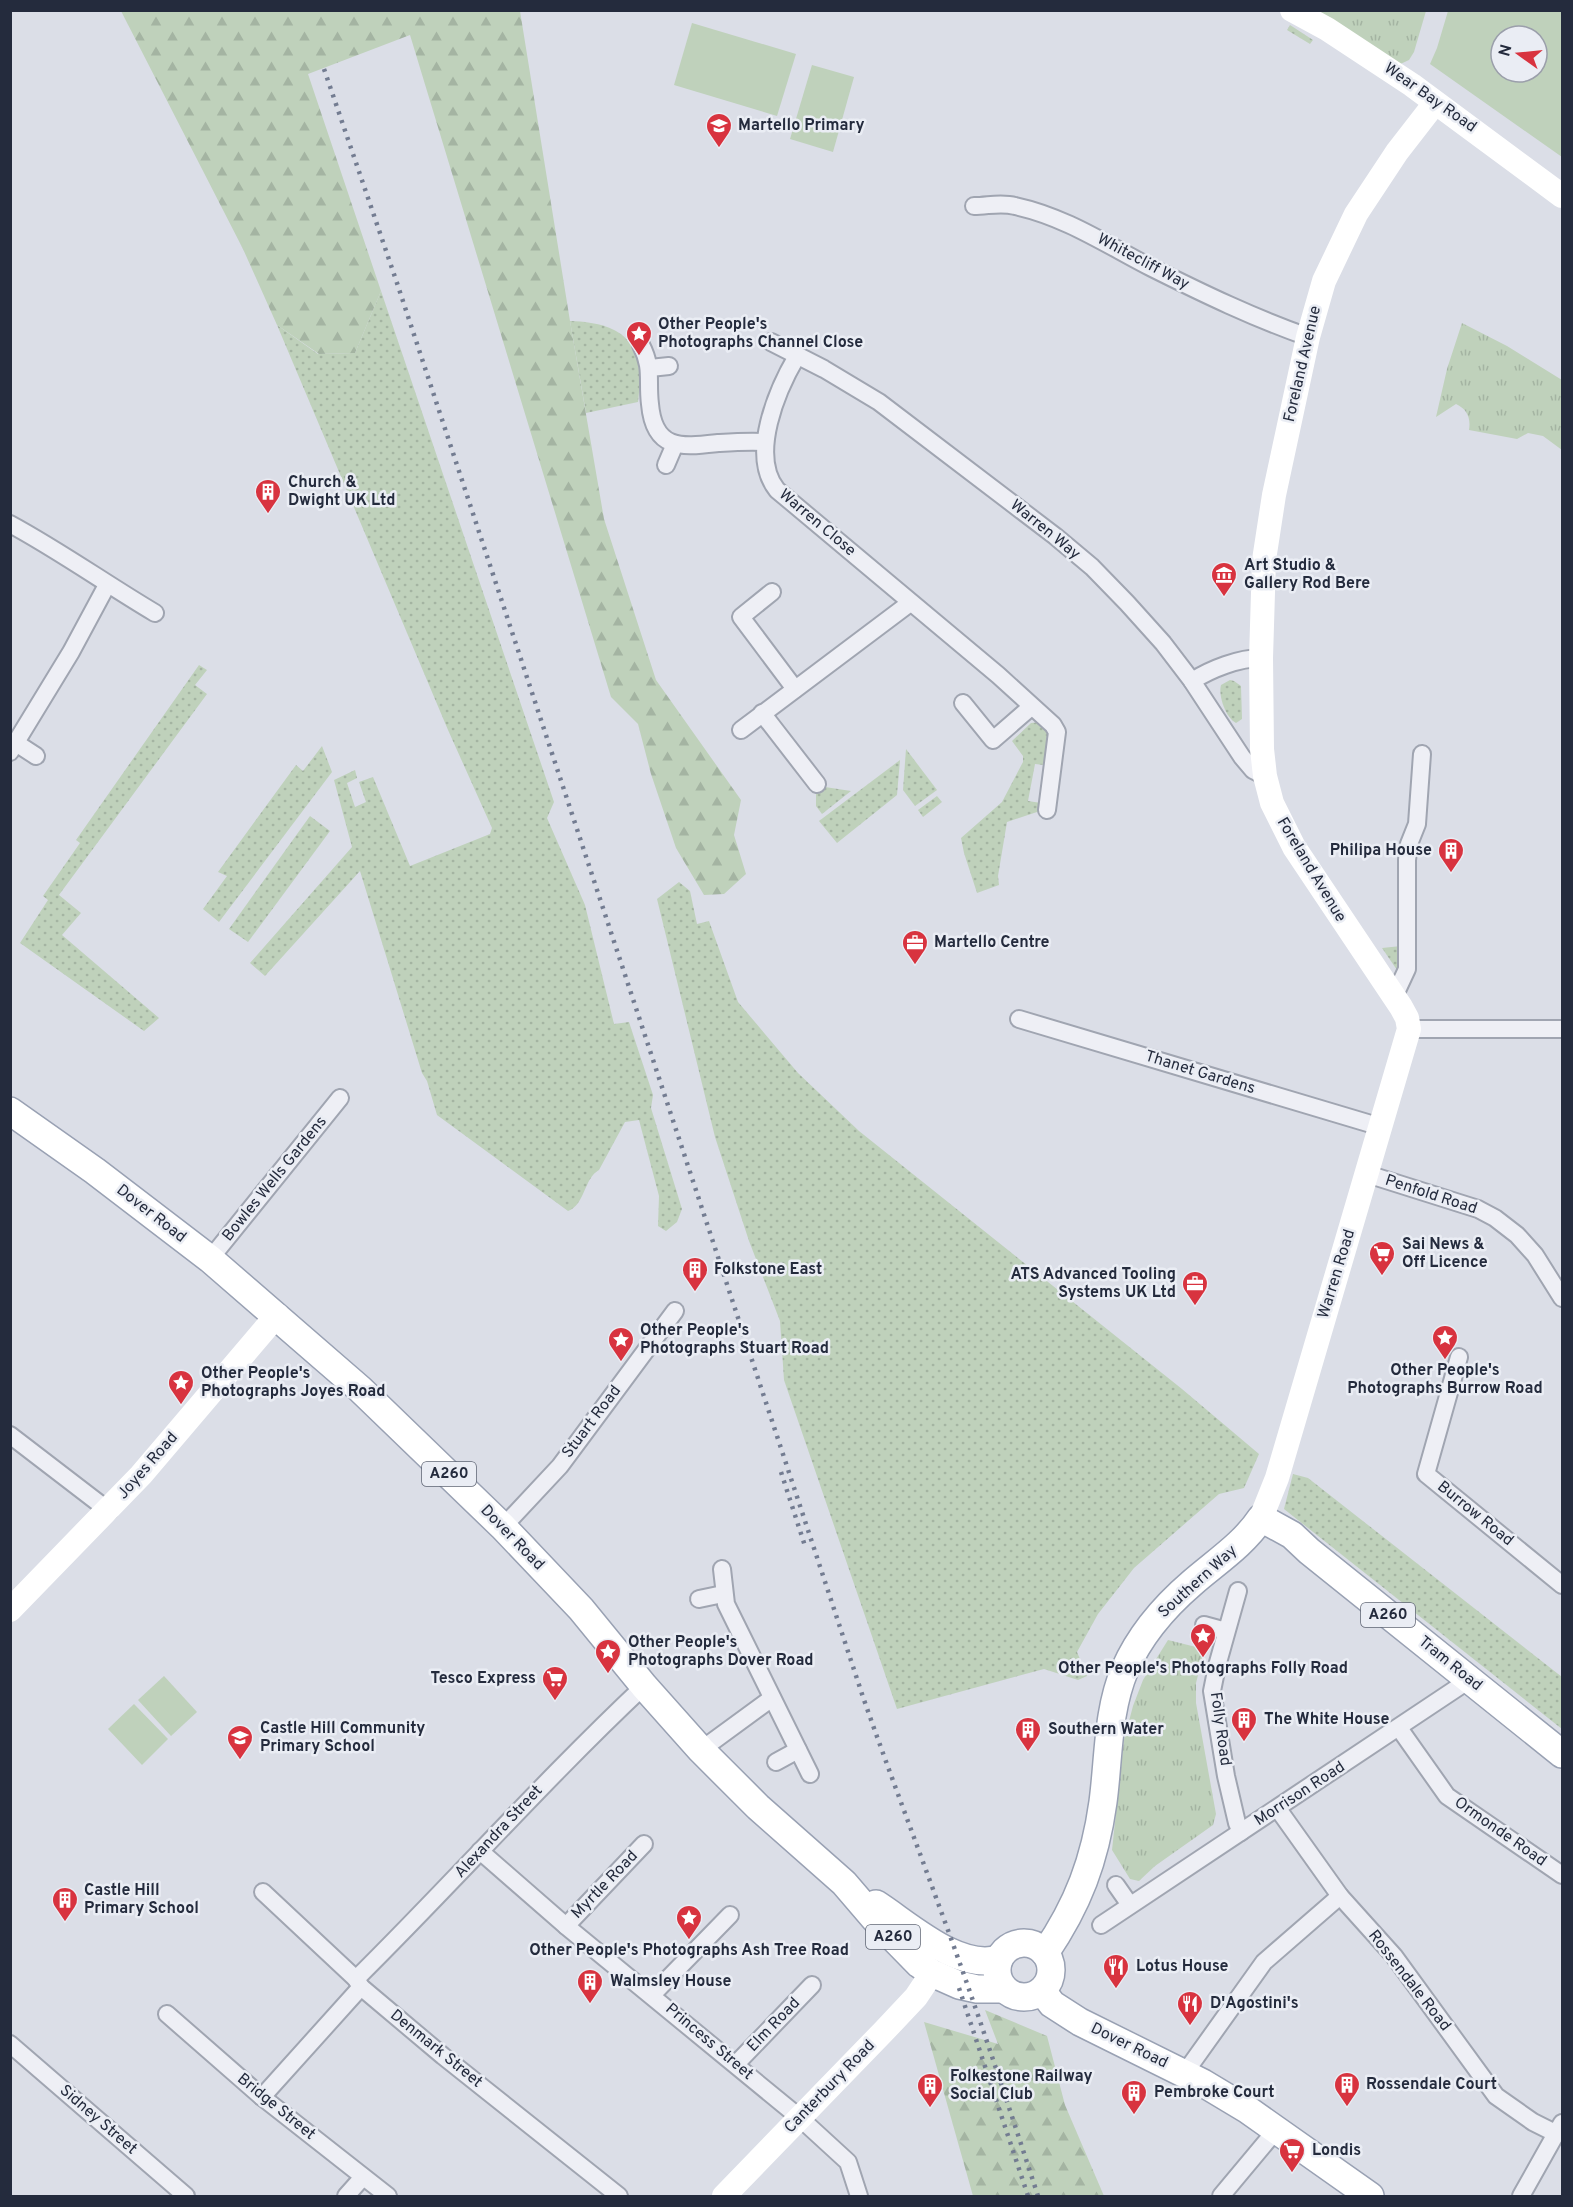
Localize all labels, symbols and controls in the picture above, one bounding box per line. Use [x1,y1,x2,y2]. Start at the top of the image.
north arrow [1489,24,1549,84]
text: N [1495,42,1518,59]
street label: Wear Bay Road [1380,59,1480,137]
school or university icon: Martello Primary [704,111,734,149]
place label: Martello Primary [738,116,864,136]
street label: Whitecliff Way [1093,229,1193,295]
street label: Foreland Avenue [1280,304,1326,424]
place label: Other People's Photographs Channel Close [658,315,863,353]
place icon: Other People's Photographs Channel Close [624,319,654,357]
place label: Church & Dwight UK Ltd [288,473,395,511]
building icon: Church & Dwight UK Ltd [253,477,283,515]
street label: Warren Close [774,485,860,561]
street label: Warren Way [1006,496,1084,564]
place label: Art Studio & Gallery Rod Bere [1244,556,1370,594]
museum icon: Art Studio & Gallery Rod Bere [1209,560,1239,598]
street label: Foreland Avenue [1272,814,1350,926]
building icon: Philipa House [1436,836,1466,874]
place label: Philipa House [1330,841,1432,861]
office icon: Martello Centre [900,928,930,966]
place label: Martello Centre [934,933,1049,953]
street label: Thanet Gardens [1142,1047,1258,1099]
street label: Bowles Wells Gardens [218,1112,332,1246]
street label: Penfold Road [1382,1171,1480,1219]
street label: Dover Road [112,1180,190,1248]
street label: Warren Road [1314,1227,1360,1321]
place label: Sai News & Off Licence [1402,1235,1488,1273]
supermarket icon: Sai News & Off Licence [1367,1239,1397,1277]
building icon: Folkstone East [680,1255,710,1293]
place label: Folkstone East [714,1260,822,1280]
place label: ATS Advanced Tooling Systems UK Ltd [1010,1265,1176,1303]
office icon: ATS Advanced Tooling Systems UK Ltd [1180,1269,1210,1307]
place label: Other People's Photographs Stuart Road [640,1321,829,1359]
place icon: Other People's Photographs Burrow Road [1430,1323,1460,1361]
place icon: Other People's Photographs Stuart Road [606,1325,636,1363]
place label: Other People's Photographs Burrow Road [1347,1361,1543,1399]
place label: Other People's Photographs Joyes Road [201,1364,386,1402]
place icon: Other People's Photographs Joyes Road [166,1368,196,1406]
street label: Stuart Road [558,1382,626,1462]
street label: Joyes Road [113,1428,183,1504]
road number: A260 [422,1462,476,1486]
street label: Burrow Road [1433,1477,1517,1551]
street label: Dover Road [476,1501,548,1575]
street label: Southern Way [1154,1541,1242,1623]
road number: A260 [1361,1603,1415,1627]
place icon: Other People's Photographs Folly Road [1188,1621,1218,1659]
street label: Tram Road [1414,1632,1486,1696]
place label: Other People's Photographs Dover Road [628,1633,814,1671]
place icon: Other People's Photographs Dover Road [593,1637,623,1675]
place label: Other People's Photographs Folly Road [1058,1659,1348,1679]
supermarket icon: Tesco Express [540,1664,570,1702]
place label: Tesco Express [430,1669,536,1689]
street label: Folly Road [1205,1691,1235,1767]
building icon: The White House [1229,1705,1259,1743]
place label: The White House [1264,1710,1390,1730]
building icon: Southern Water [1013,1715,1043,1753]
place label: Castle Hill Community Primary School [260,1719,425,1757]
place label: Southern Water [1048,1720,1164,1740]
school or university icon: Castle Hill Community Primary School [225,1723,255,1761]
street label: Morrison Road [1251,1757,1349,1831]
street label: Alexandra Street [451,1781,547,1883]
street label: Ormonde Road [1450,1793,1550,1871]
street label: Myrtle Road [567,1847,643,1923]
place label: Castle Hill Primary School [84,1881,199,1919]
building icon: Castle Hill Primary School [50,1885,80,1923]
place icon: Other People's Photographs Ash Tree Road [674,1903,704,1941]
road number: A260 [866,1925,920,1949]
street label: Rossendale Road [1363,1926,1455,2036]
place label: Other People's Photographs Ash Tree Road [529,1941,849,1961]
restaurant icon: Lotus House [1101,1952,1131,1990]
place label: Lotus House [1136,1957,1229,1977]
building icon: Walmsley House [575,1967,605,2005]
place label: Walmsley House [610,1972,732,1992]
restaurant icon: D'Agostini's [1175,1989,1205,2027]
street label: Elm Road [743,1994,805,2056]
place label: D'Agostini's [1210,1994,1299,2014]
street label: Princess Street [661,1999,757,2085]
street label: Denmark Street [386,2006,486,2092]
street label: Dover Road [1087,2019,1171,2073]
street label: Canterbury Road [780,2036,880,2138]
place label: Folkestone Railway Social Club [950,2067,1093,2105]
street label: Bridge Street [233,2069,319,2145]
building icon: Rossendale Court [1332,2070,1362,2108]
building icon: Folkestone Railway Social Club [915,2071,945,2109]
place label: Rossendale Court [1366,2075,1497,2095]
building icon: Pembroke Court [1119,2078,1149,2116]
street label: Sidney Street [55,2081,141,2159]
place label: Pembroke Court [1154,2083,1275,2103]
supermarket icon: Londis [1277,2136,1307,2174]
place label: Londis [1312,2141,1361,2161]

